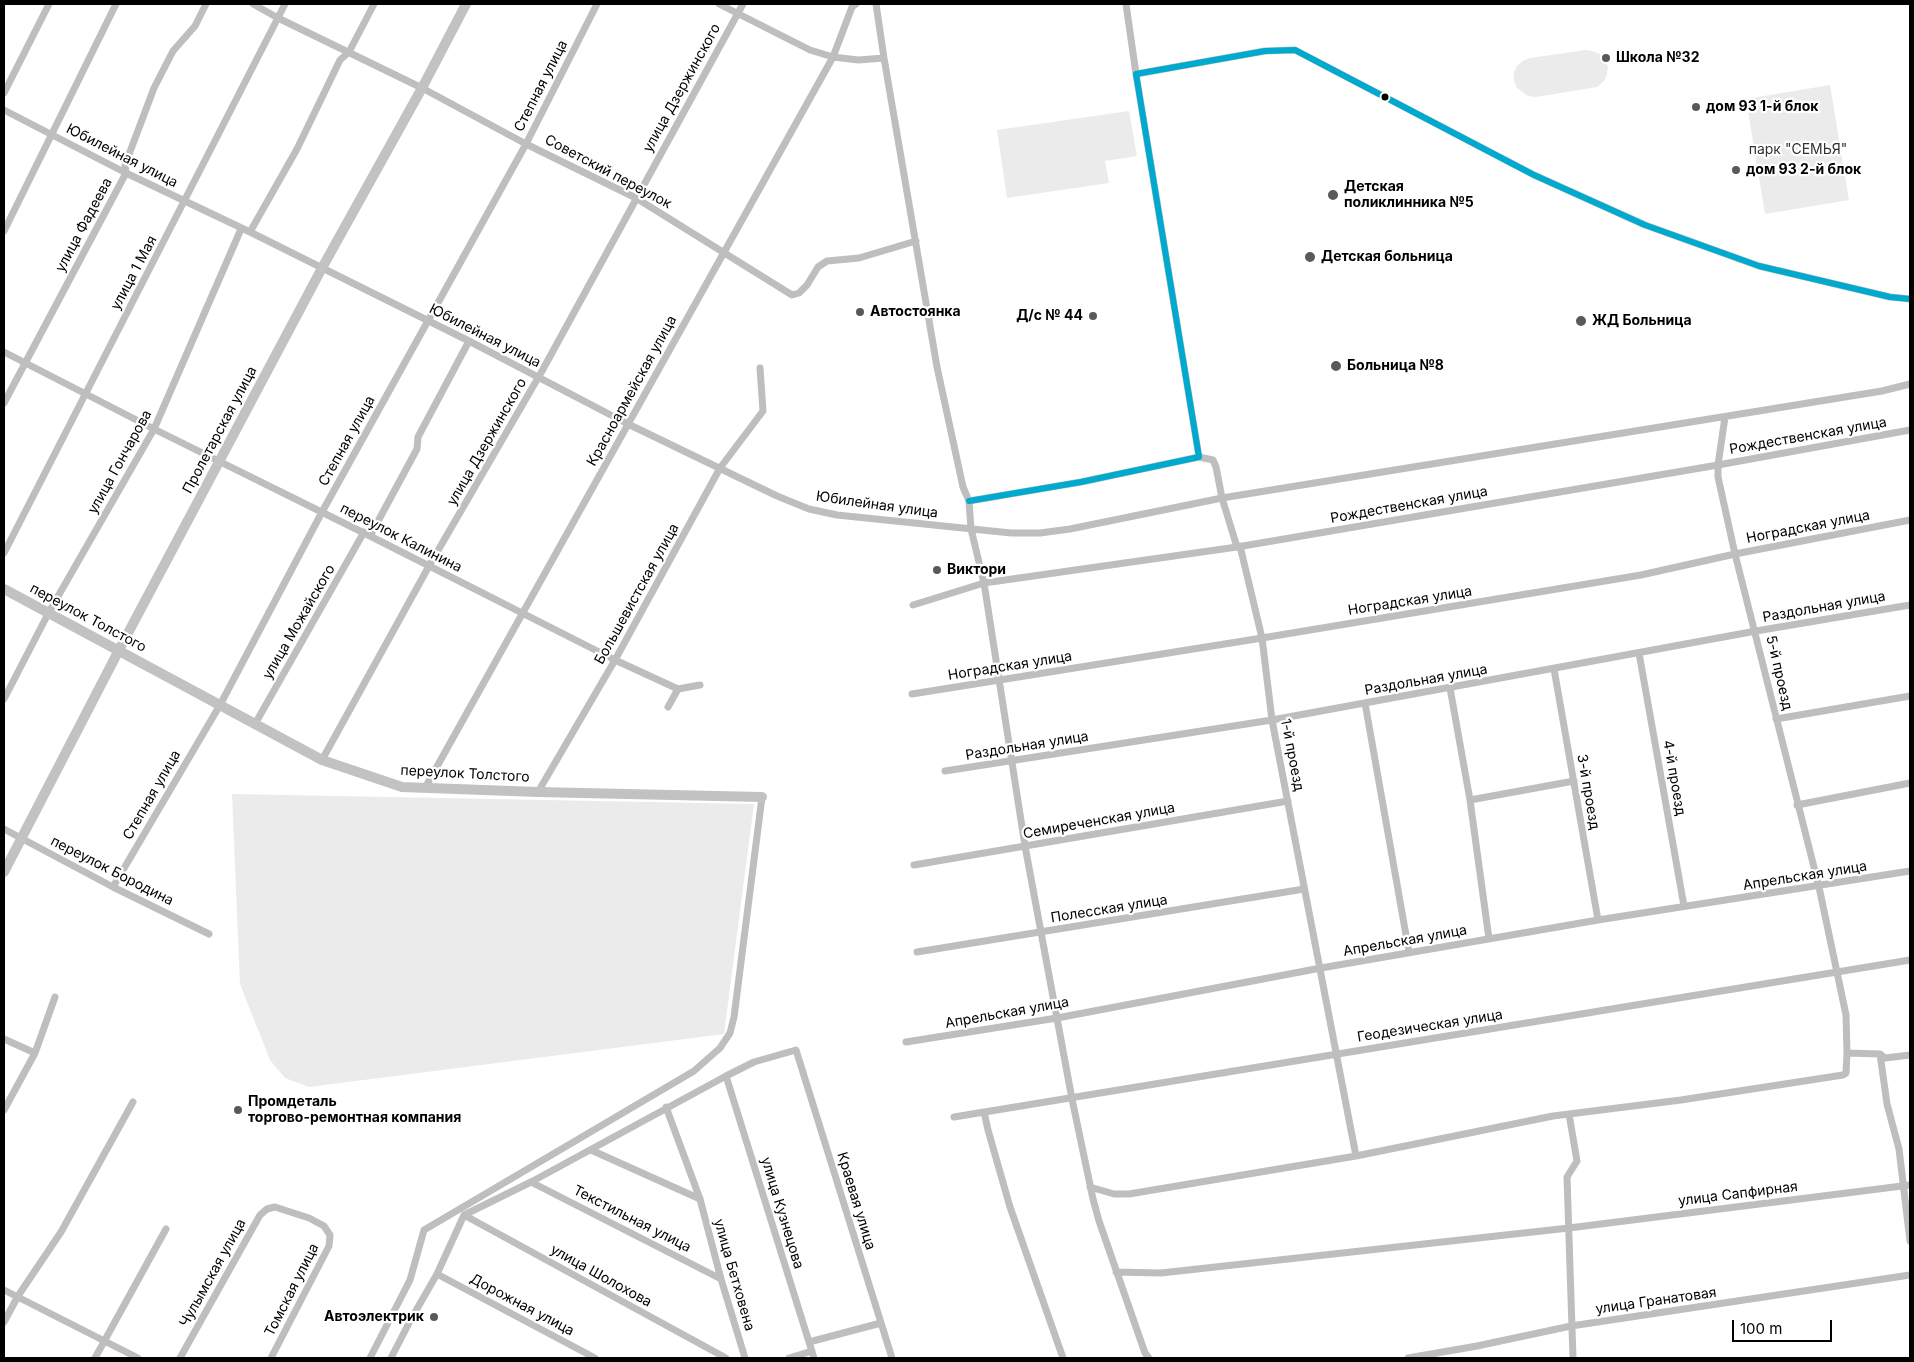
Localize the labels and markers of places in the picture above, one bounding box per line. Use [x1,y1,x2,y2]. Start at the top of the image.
place label: Школа №32 [1616,50,1699,66]
marker: Школа №32 [1600,52,1612,64]
unlabelled marker [1380,92,1390,102]
place label: дом 93 1-й блок [1706,99,1818,115]
marker: дом 93 1-й блок [1690,101,1702,113]
place label: дом 93 2-й блок [1746,162,1861,178]
marker: дом 93 2-й блок [1730,164,1742,176]
place label: Детская поликлинника №5 [1344,179,1474,212]
marker: Детская поликлинника №5 [1326,188,1340,202]
place label: Детская больница [1321,249,1453,265]
marker: Детская больница [1303,250,1317,264]
place label: Автостоянка [870,304,961,320]
marker: Автостоянка [854,306,866,318]
place label: Д/с № 44 [1016,308,1083,324]
marker: Д/с № 44 [1087,310,1099,322]
place label: ЖД Больница [1592,313,1692,329]
marker: ЖД Больница [1574,314,1588,328]
place label: Больница №8 [1347,358,1444,374]
marker: Больница №8 [1329,359,1343,373]
place label: Виктори [947,562,1006,578]
marker: Виктори [931,564,943,576]
place label: Промдеталь торгово-ремонтная компания [248,1094,461,1126]
marker: Промдеталь торгово-ремонтная компания [232,1104,244,1116]
place label: Автоэлектрик [324,1309,424,1325]
marker: Автоэлектрик [428,1311,440,1323]

